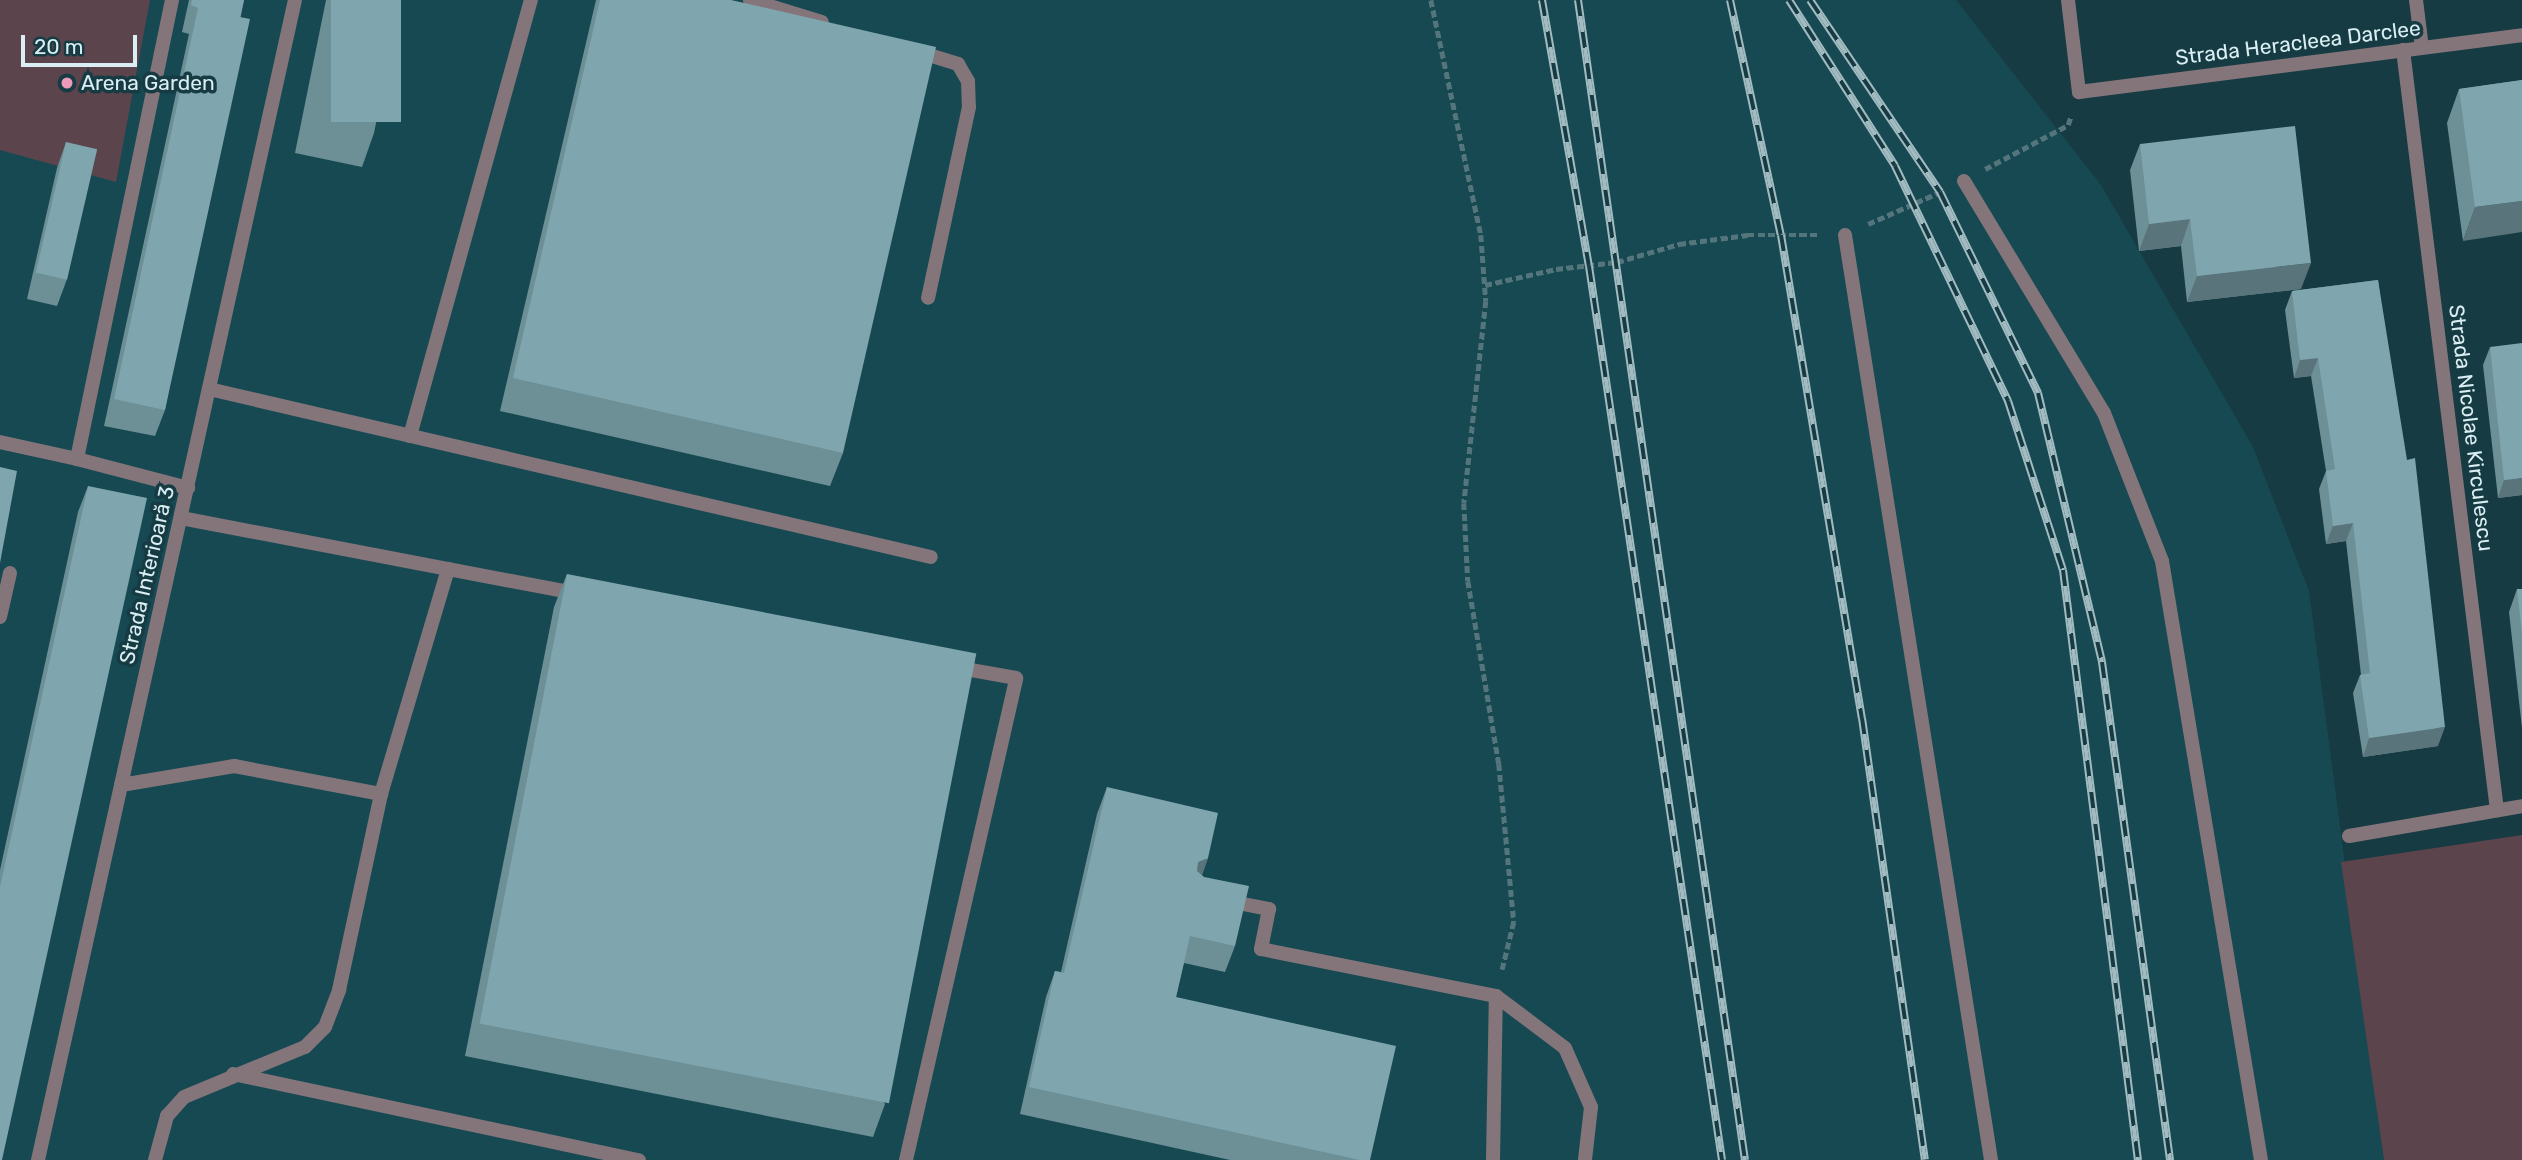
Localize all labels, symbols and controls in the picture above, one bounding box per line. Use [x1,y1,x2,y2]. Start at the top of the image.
street label: Strada Heracleea Darclee [2174,15,2422,71]
scale bar [24,21,140,65]
text: 20 m [34,34,83,59]
place label: Arena Garden [81,70,215,96]
marker: Arena Garden [59,75,75,91]
street label: Strada Nicolae Kirculescu [2443,303,2499,553]
street label: Strada Interioară 3 [114,483,180,667]

